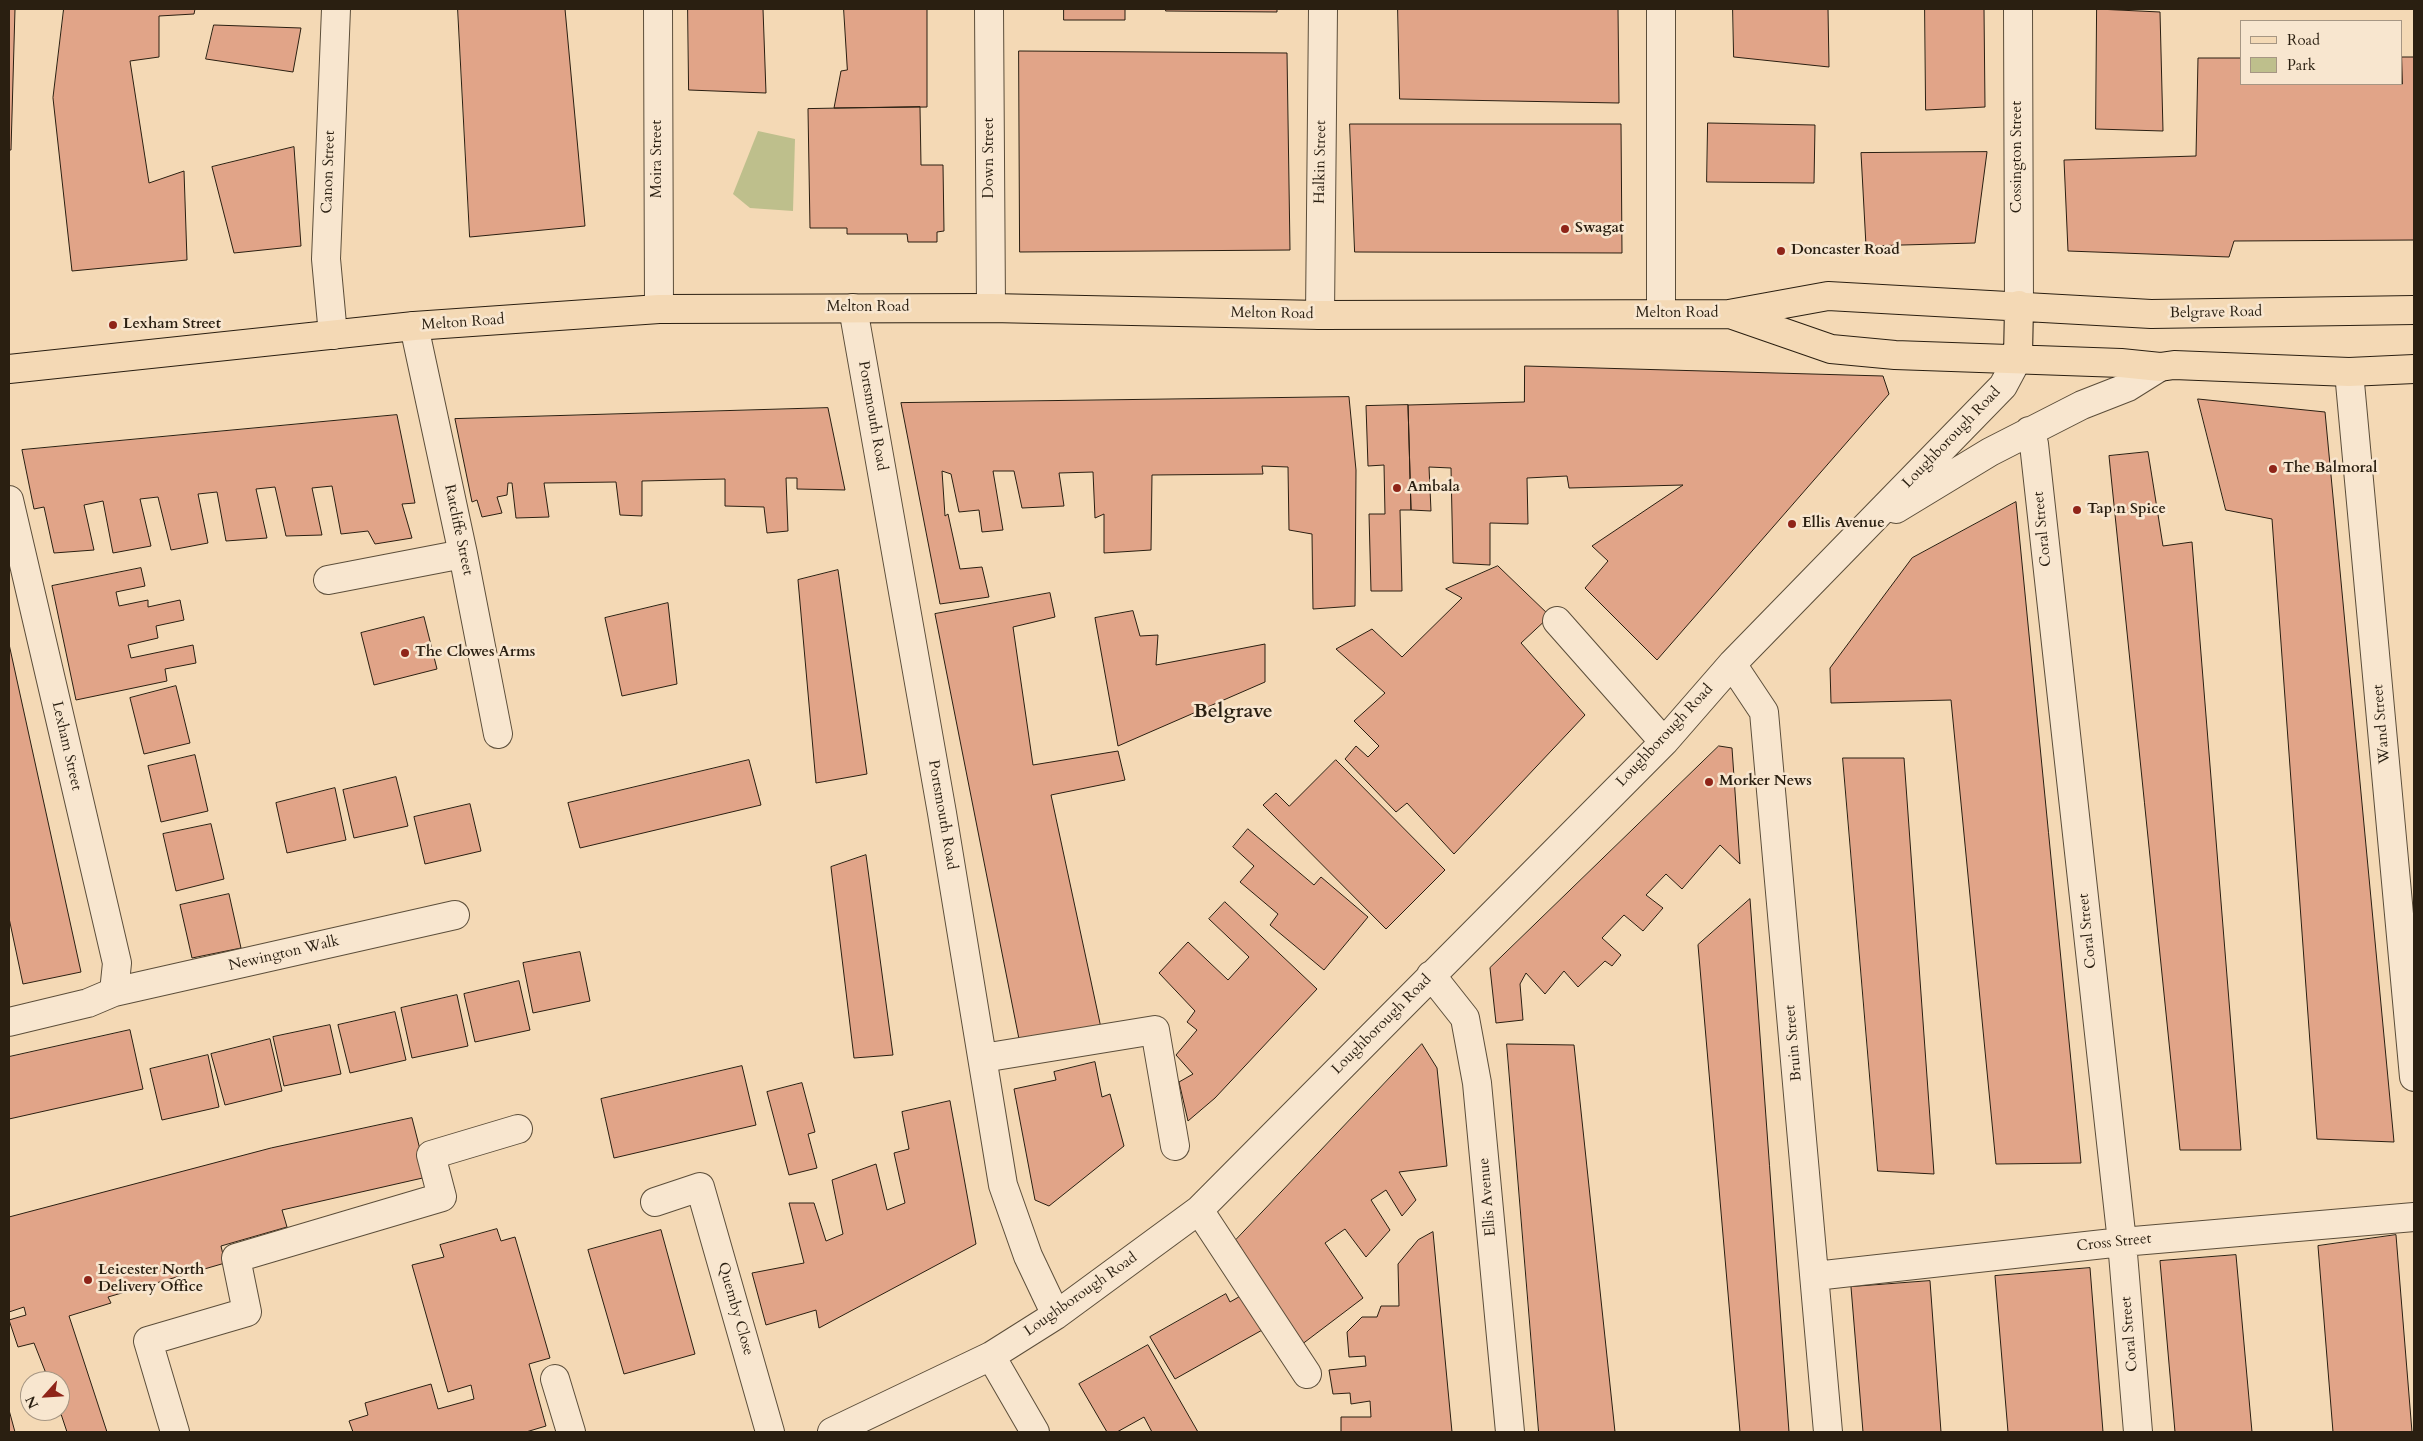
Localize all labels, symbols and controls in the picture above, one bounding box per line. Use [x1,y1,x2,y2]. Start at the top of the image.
legend [2240,20,2403,85]
text: Road [2287,30,2320,50]
text: Park [2287,55,2316,75]
street label: Cossington Street [2009,101,2027,213]
street label: Down Street [981,118,999,198]
street label: Moira Street [649,120,667,198]
street label: Halkin Street [1311,120,1331,204]
street label: Canon Street [319,130,339,214]
place label: Swagat [1575,220,1624,238]
marker: Swagat [1559,223,1571,235]
place label: Doncaster Road [1791,242,1900,260]
marker: Doncaster Road [1775,245,1787,257]
street label: Melton Road [826,299,910,317]
street label: Belgrave Road [2170,303,2262,323]
street label: Melton Road [1230,304,1314,324]
street label: Melton Road [1635,305,1719,323]
street label: Melton Road [421,311,505,335]
place label: Lexham Street [123,316,221,334]
marker: Lexham Street [107,319,119,331]
street label: Portsmouth Road [853,360,891,472]
street label: Loughborough Road [1899,384,2005,492]
place label: The Balmoral [2283,460,2377,478]
marker: The Balmoral [2267,463,2279,475]
place label: Ambala [1407,479,1460,497]
marker: Ambala [1391,482,1403,494]
street label: Ratcliffe Street [440,483,476,577]
street label: Coral Street [2030,491,2056,567]
place label: Tap n Spice [2087,501,2166,519]
marker: Tap n Spice [2071,504,2083,516]
place label: Ellis Avenue [1802,515,1885,533]
marker: Ellis Avenue [1786,518,1798,530]
place label: The Clowes Arms [415,644,535,662]
marker: The Clowes Arms [399,647,411,659]
street label: Loughborough Road [1613,681,1717,791]
street label: Wand Street [2370,684,2394,764]
street label: Lexham Street [47,700,85,792]
district label: Belgrave [1193,700,1273,724]
street label: Portsmouth Road [923,759,961,871]
place label: Morker News [1719,773,1812,791]
marker: Morker News [1703,776,1715,788]
street label: Coral Street [2075,893,2101,969]
street label: Newington Walk [227,933,341,975]
street label: Loughborough Road [1328,971,1436,1079]
street label: Bruin Street [1782,1004,1806,1082]
street label: Ellis Avenue [1476,1157,1500,1237]
street label: Cross Street [2076,1230,2152,1256]
street label: Loughborough Road [1021,1249,1141,1341]
street label: Quemby Close [713,1260,757,1358]
place label: Leicester North Delivery Office [98,1262,204,1297]
marker: Leicester North Delivery Office [82,1274,94,1286]
street label: Coral Street [2118,1296,2142,1372]
north arrow [20,1371,70,1421]
text: N [21,1393,43,1412]

